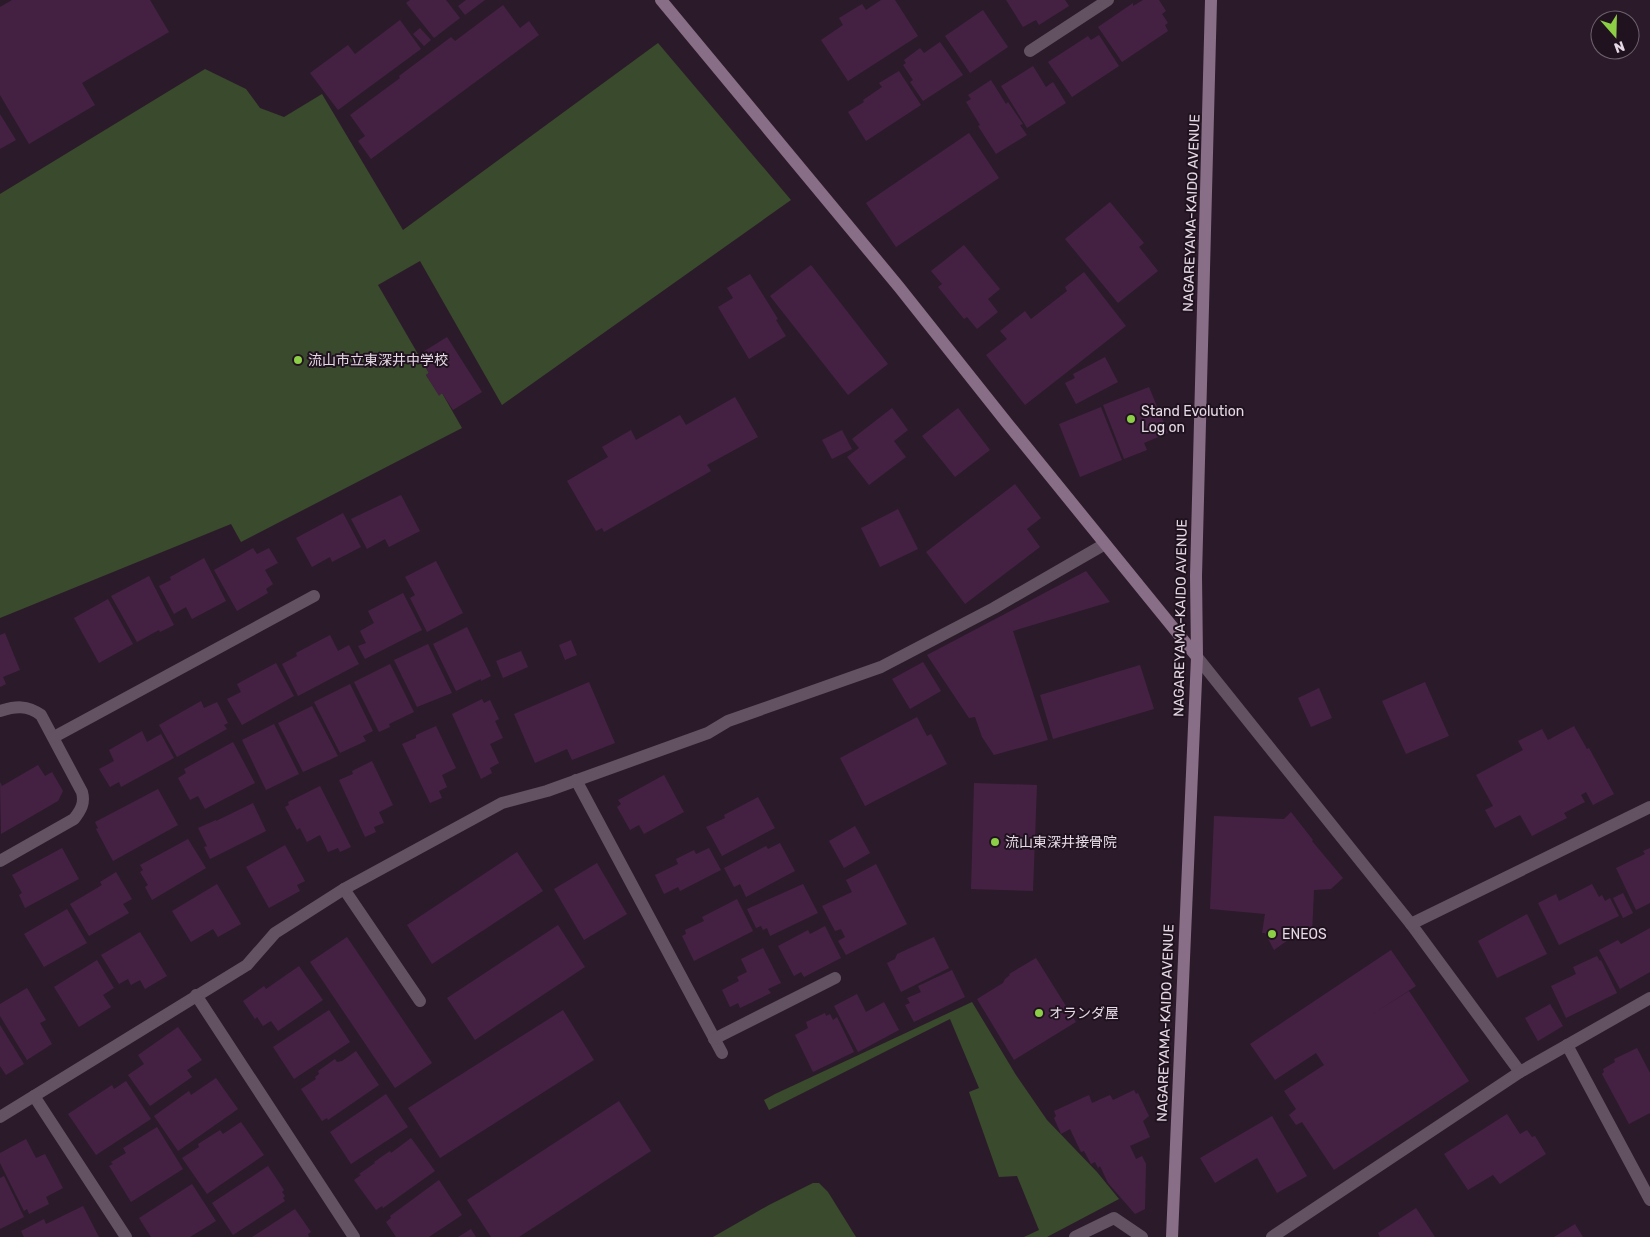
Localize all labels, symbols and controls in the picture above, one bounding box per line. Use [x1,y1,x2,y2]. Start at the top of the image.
north arrow [1590,10,1640,60]
text: N [1612,37,1627,56]
street label: NAGAREYAMA-KAIDO AVENUE [1180,114,1203,312]
place label: 流山市立東深井中学校 [308,352,448,369]
marker: 流山市立東深井中学校 [292,354,304,366]
place label: Stand Evolution Log on [1141,403,1244,436]
marker: Stand Evolution Log on [1125,413,1137,425]
street label: NAGAREYAMA-KAIDO AVENUE [1170,519,1191,717]
place label: 流山東深井接骨院 [1005,834,1117,851]
marker: 流山東深井接骨院 [989,836,1001,848]
street label: NAGAREYAMA-KAIDO AVENUE [1154,924,1177,1122]
place label: ENEOS [1282,926,1327,943]
marker: ENEOS [1266,928,1278,940]
place label: オランダ屋 [1049,1005,1119,1022]
marker: オランダ屋 [1033,1007,1045,1019]

